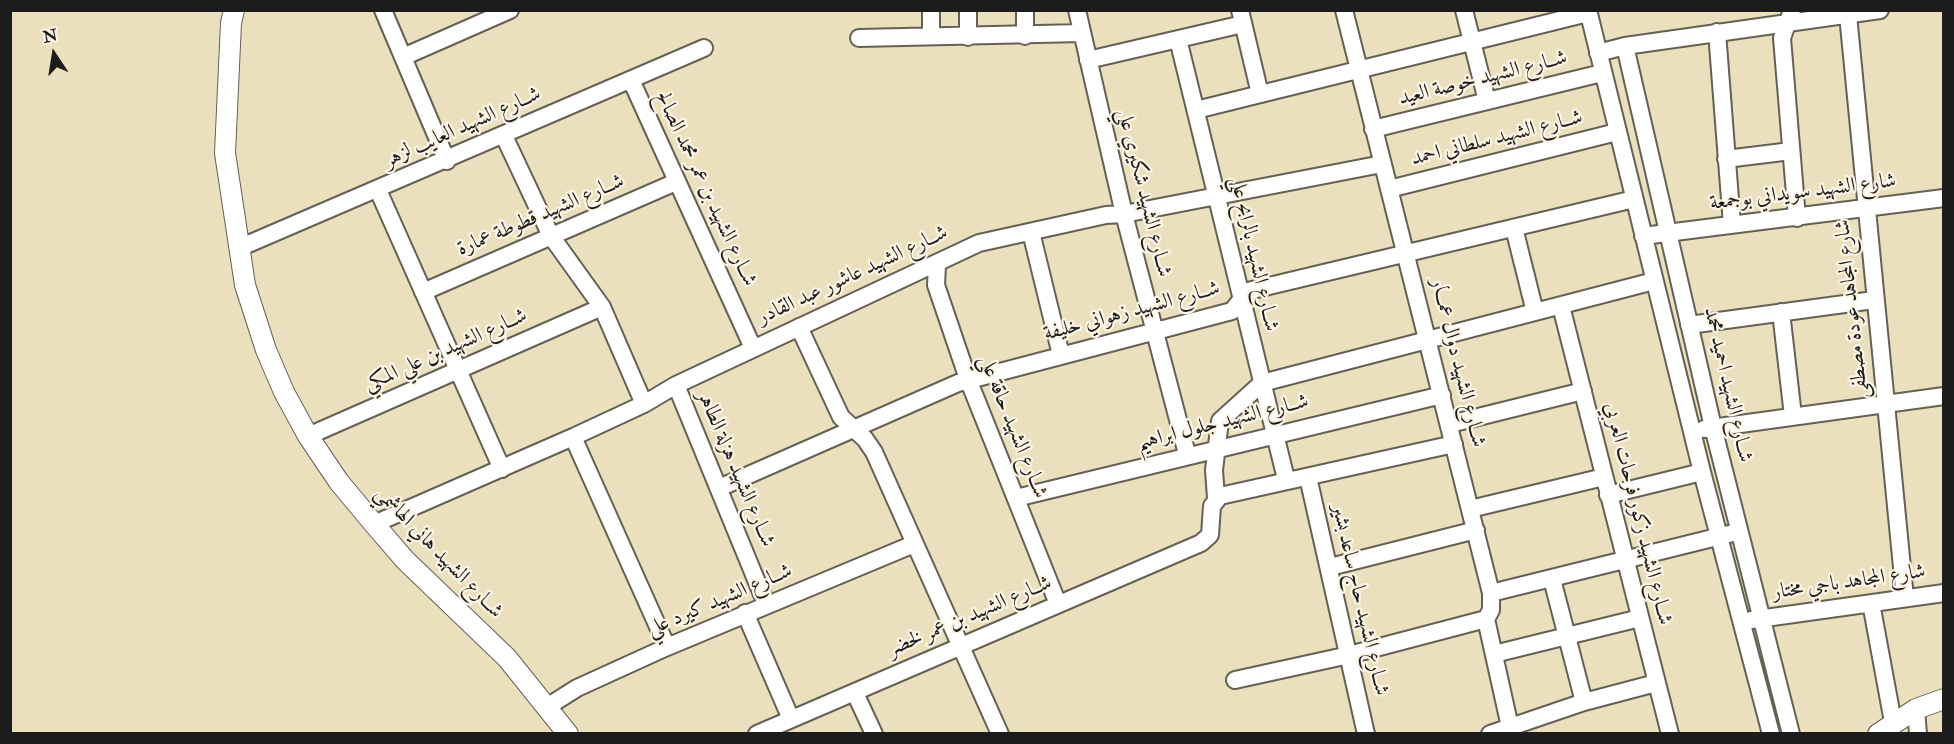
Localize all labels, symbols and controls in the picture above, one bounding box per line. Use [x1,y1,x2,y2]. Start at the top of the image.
north arrow [24,24,84,84]
text: N [41,25,59,48]
street label: شــارع الشهيد خوصة العيد [1396,46,1570,112]
street label: شــارع الشهيد العايب لزهر [381,82,545,174]
street label: شــارع الشهيد بن عمر محمد الصالح [649,87,761,291]
street label: شــارع الشهيد سلطاني احمد [1409,105,1585,173]
street label: شــارع الشهيد شكيري علي [1110,106,1176,280]
street label: شــارع الشهيد قطوطة عمارة [454,169,628,263]
street label: شارع الشهيد سويداني بوجمعة [1708,169,1898,217]
street label: شــارع الشهيد بالرابح علي [1223,174,1283,334]
street label: شارع المجاهد عودة مصطفى [1831,218,1875,400]
street label: شــارع الشهيد عاشور عبد القادر [754,221,952,331]
street label: شــارع الشهيد زهواني خليفة [1041,276,1223,348]
street label: شــارع الشهيد دوال عمـــار [1424,276,1490,450]
street label: شــارع الشهيد بن علي المكي [361,304,531,398]
street label: شــارع الشهيد احميد محمد [1697,305,1757,465]
street label: شــارع الشهيد حاقة علي [972,352,1052,502]
street label: شــارع الشهيد هزلة الطاهر [691,387,779,551]
street label: شــارع الشهيد جلول ابراهيم [1134,389,1312,457]
street label: شــارع الشهيد زكور فرحات العربي [1597,400,1677,628]
street label: شــارع الشهيد هاني الهاشمي [368,482,508,624]
street label: شــارع الشهيد حاج ساعد بشير [1325,502,1393,698]
street label: شــارع الشهيد كيرد علي [644,559,796,643]
street label: شارع المجاهد باجي مختار [1771,560,1927,606]
street label: شــارع الشهيد بن عمر لخضر [884,571,1056,663]

